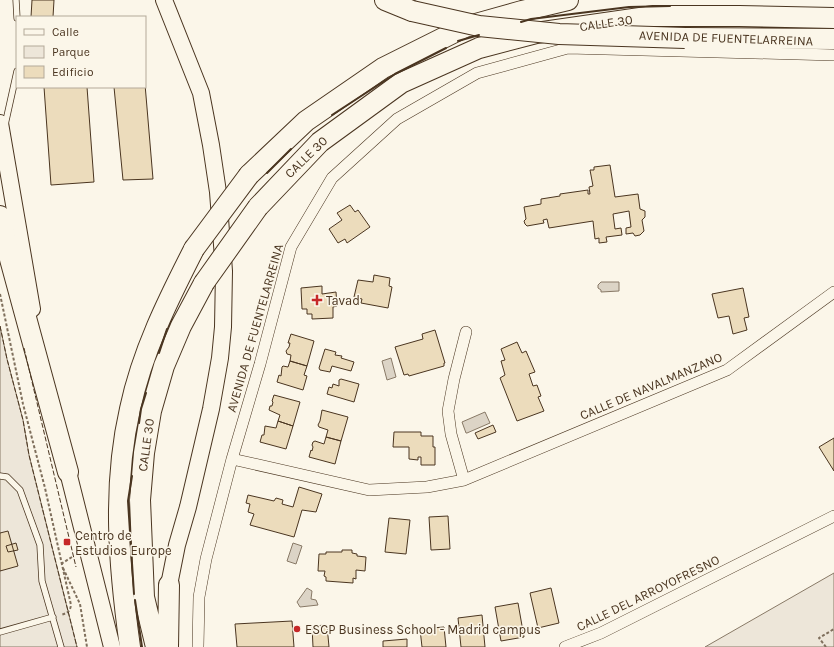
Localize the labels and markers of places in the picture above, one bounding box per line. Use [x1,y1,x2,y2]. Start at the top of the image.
place label: Tavad [326,293,360,308]
marker: Tavad [311,294,323,306]
place label: Centro de Estudios Europe [75,528,172,558]
marker: Centro de Estudios Europe [62,537,72,547]
place label: ESCP Business School - Madrid campus [305,622,541,637]
marker: ESCP Business School - Madrid campus [292,624,302,634]

